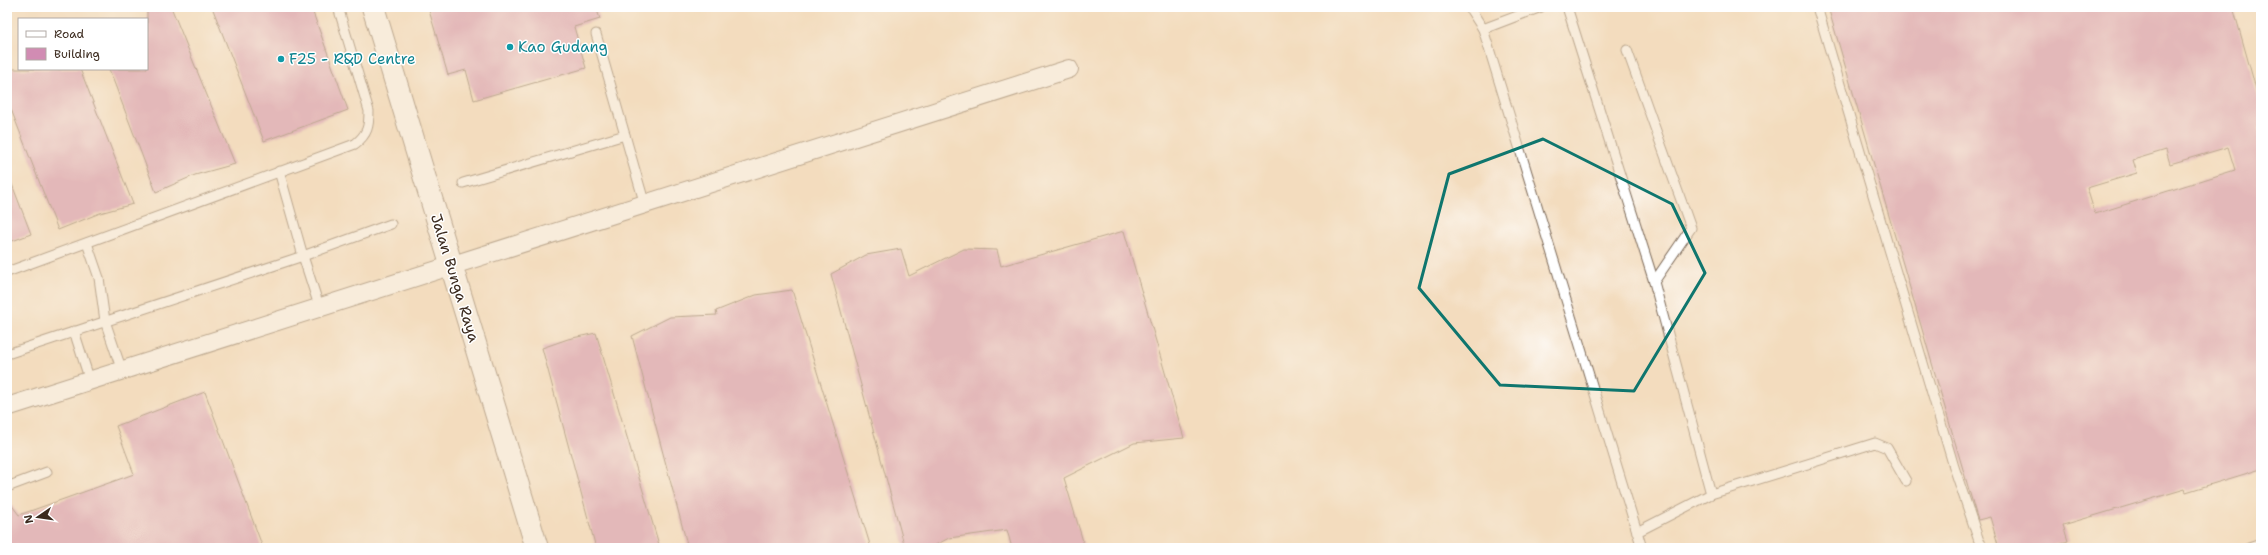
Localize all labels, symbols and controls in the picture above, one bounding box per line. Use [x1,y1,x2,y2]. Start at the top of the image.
legend [18,18,148,70]
text: Road [54,26,85,42]
place label: Kao Gudang [518,37,608,57]
marker: Kao Gudang [505,42,515,52]
text: Building [54,46,100,62]
place label: F25 - R&D Centre [289,49,415,69]
marker: F25 - R&D Centre [276,54,286,64]
street label: Jalan Bunga Raya [426,211,484,345]
north arrow [18,497,58,537]
text: N [20,513,37,525]

